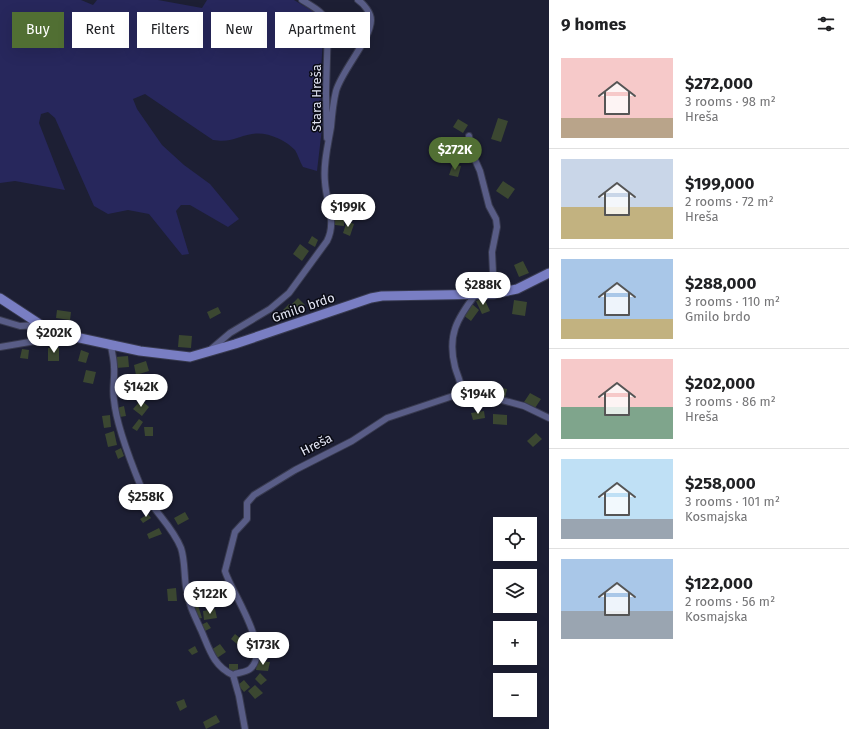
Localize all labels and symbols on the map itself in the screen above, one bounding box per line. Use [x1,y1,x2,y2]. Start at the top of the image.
street label: Stara Hreša [309,64,324,132]
pin: $272K [427,137,483,171]
pin: $199K [320,194,376,228]
pin: $288K [455,272,511,306]
street label: Gmilo brdo [270,290,337,325]
pin: $202K [26,320,82,354]
pin: $142K [113,374,169,408]
pin: $194K [450,381,506,415]
street label: Hreša [298,430,335,459]
pin: $258K [118,484,174,518]
pin: $122K [182,581,238,615]
pin: $173K [235,632,291,666]

